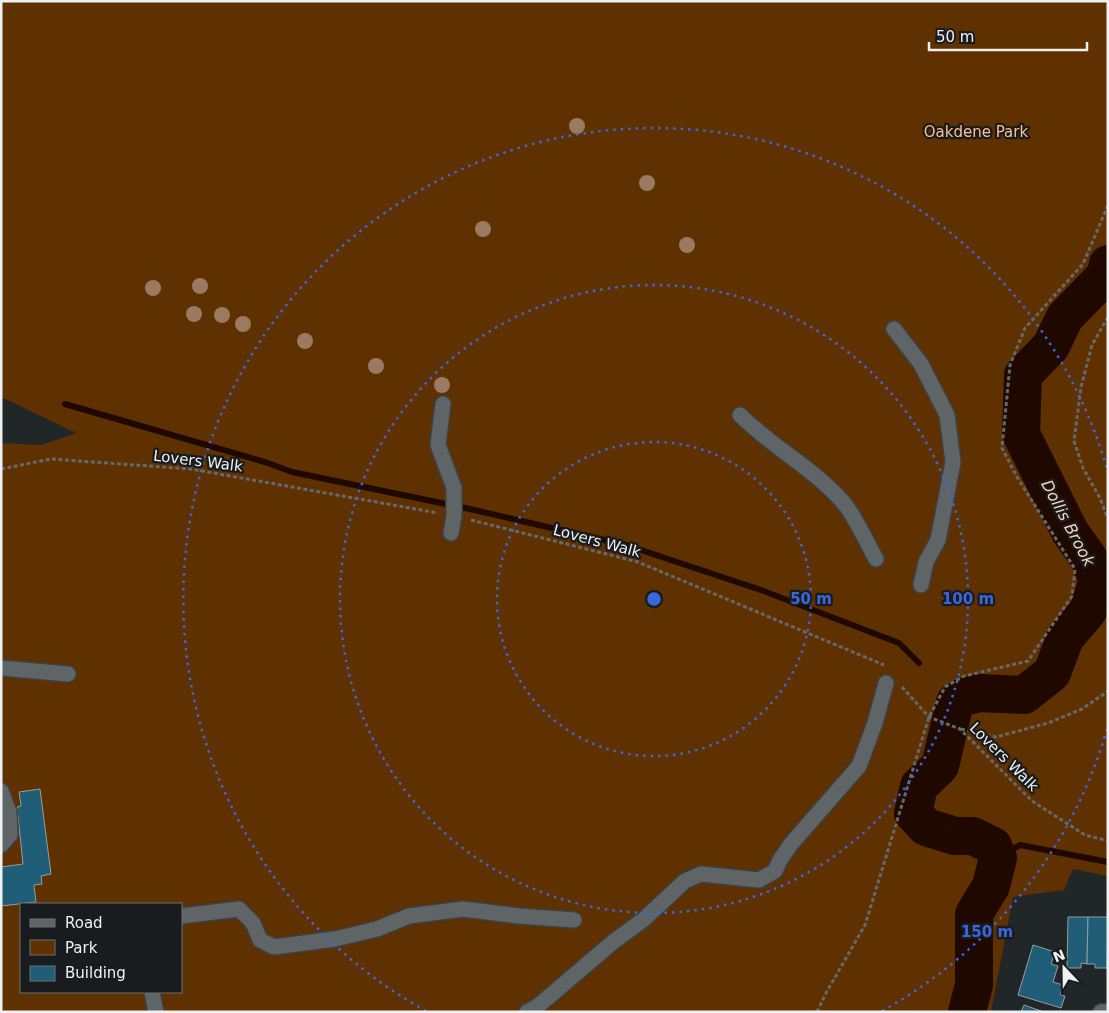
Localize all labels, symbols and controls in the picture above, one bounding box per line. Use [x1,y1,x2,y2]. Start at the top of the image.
scale bar [929,20,1086,52]
text: 50 m [936,28,974,46]
park label: Oakdene Park [924,123,1028,141]
street label: Lovers Walk [152,447,244,475]
water label: Dollis Brook [1037,476,1099,570]
street label: Lovers Walk [551,521,643,561]
centre of rings [645,590,663,608]
text: 50 m [790,590,832,608]
text: 100 m [942,590,994,608]
street label: Lovers Walk [966,719,1042,795]
legend [20,903,182,993]
text: Road [65,914,103,932]
text: 150 m [961,923,1013,941]
text: Park [65,939,98,957]
north arrow [1039,943,1089,993]
text: N [1051,946,1068,966]
text: Building [65,964,126,982]

